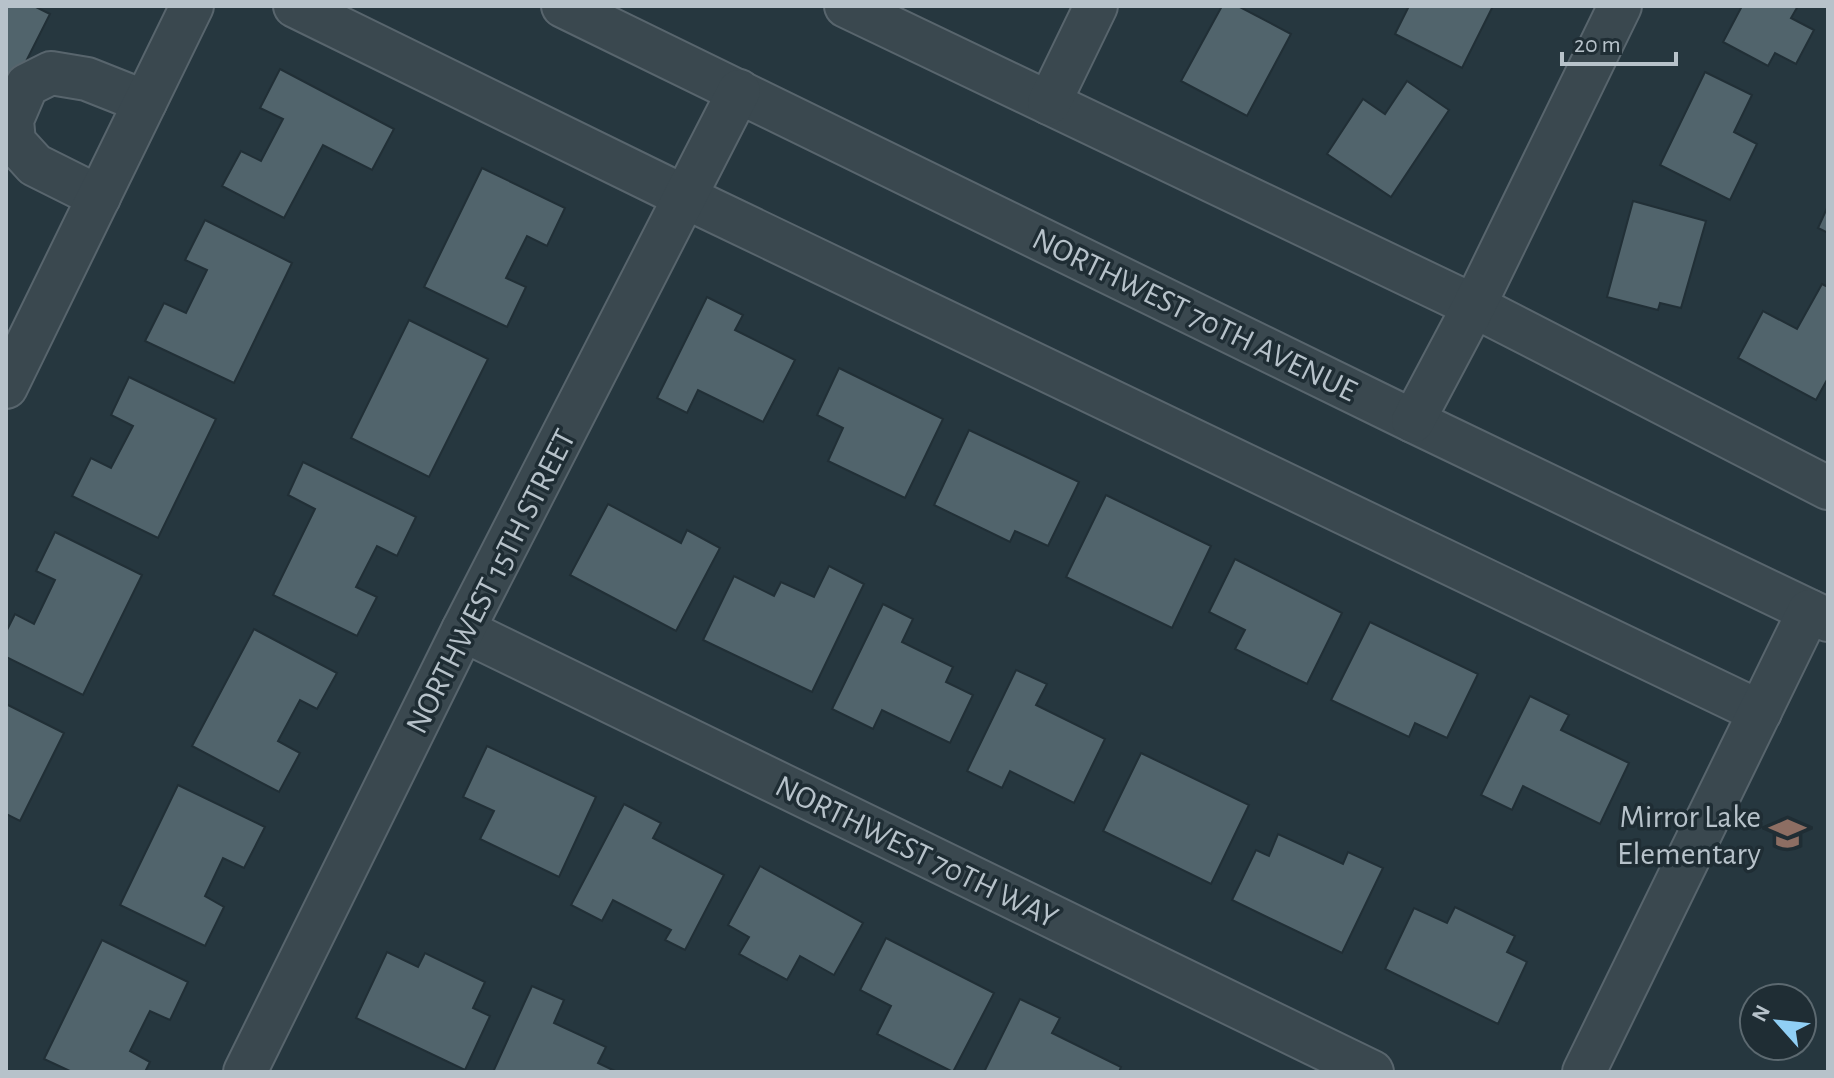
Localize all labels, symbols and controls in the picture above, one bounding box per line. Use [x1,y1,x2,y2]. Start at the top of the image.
scale bar [1562,16,1676,66]
text: 20 m [1574,33,1621,57]
street label: NORTHWEST 70TH AVENUE [1027,222,1362,407]
street label: NORTHWEST 15TH STREET [400,424,582,739]
street label: NORTHWEST 70TH WAY [770,770,1063,934]
place label: Mirror Lake Elementary [1617,801,1761,870]
school or university icon: Mirror Lake Elementary [1768,815,1806,853]
north arrow [1738,982,1818,1062]
text: N [1748,1002,1774,1025]

